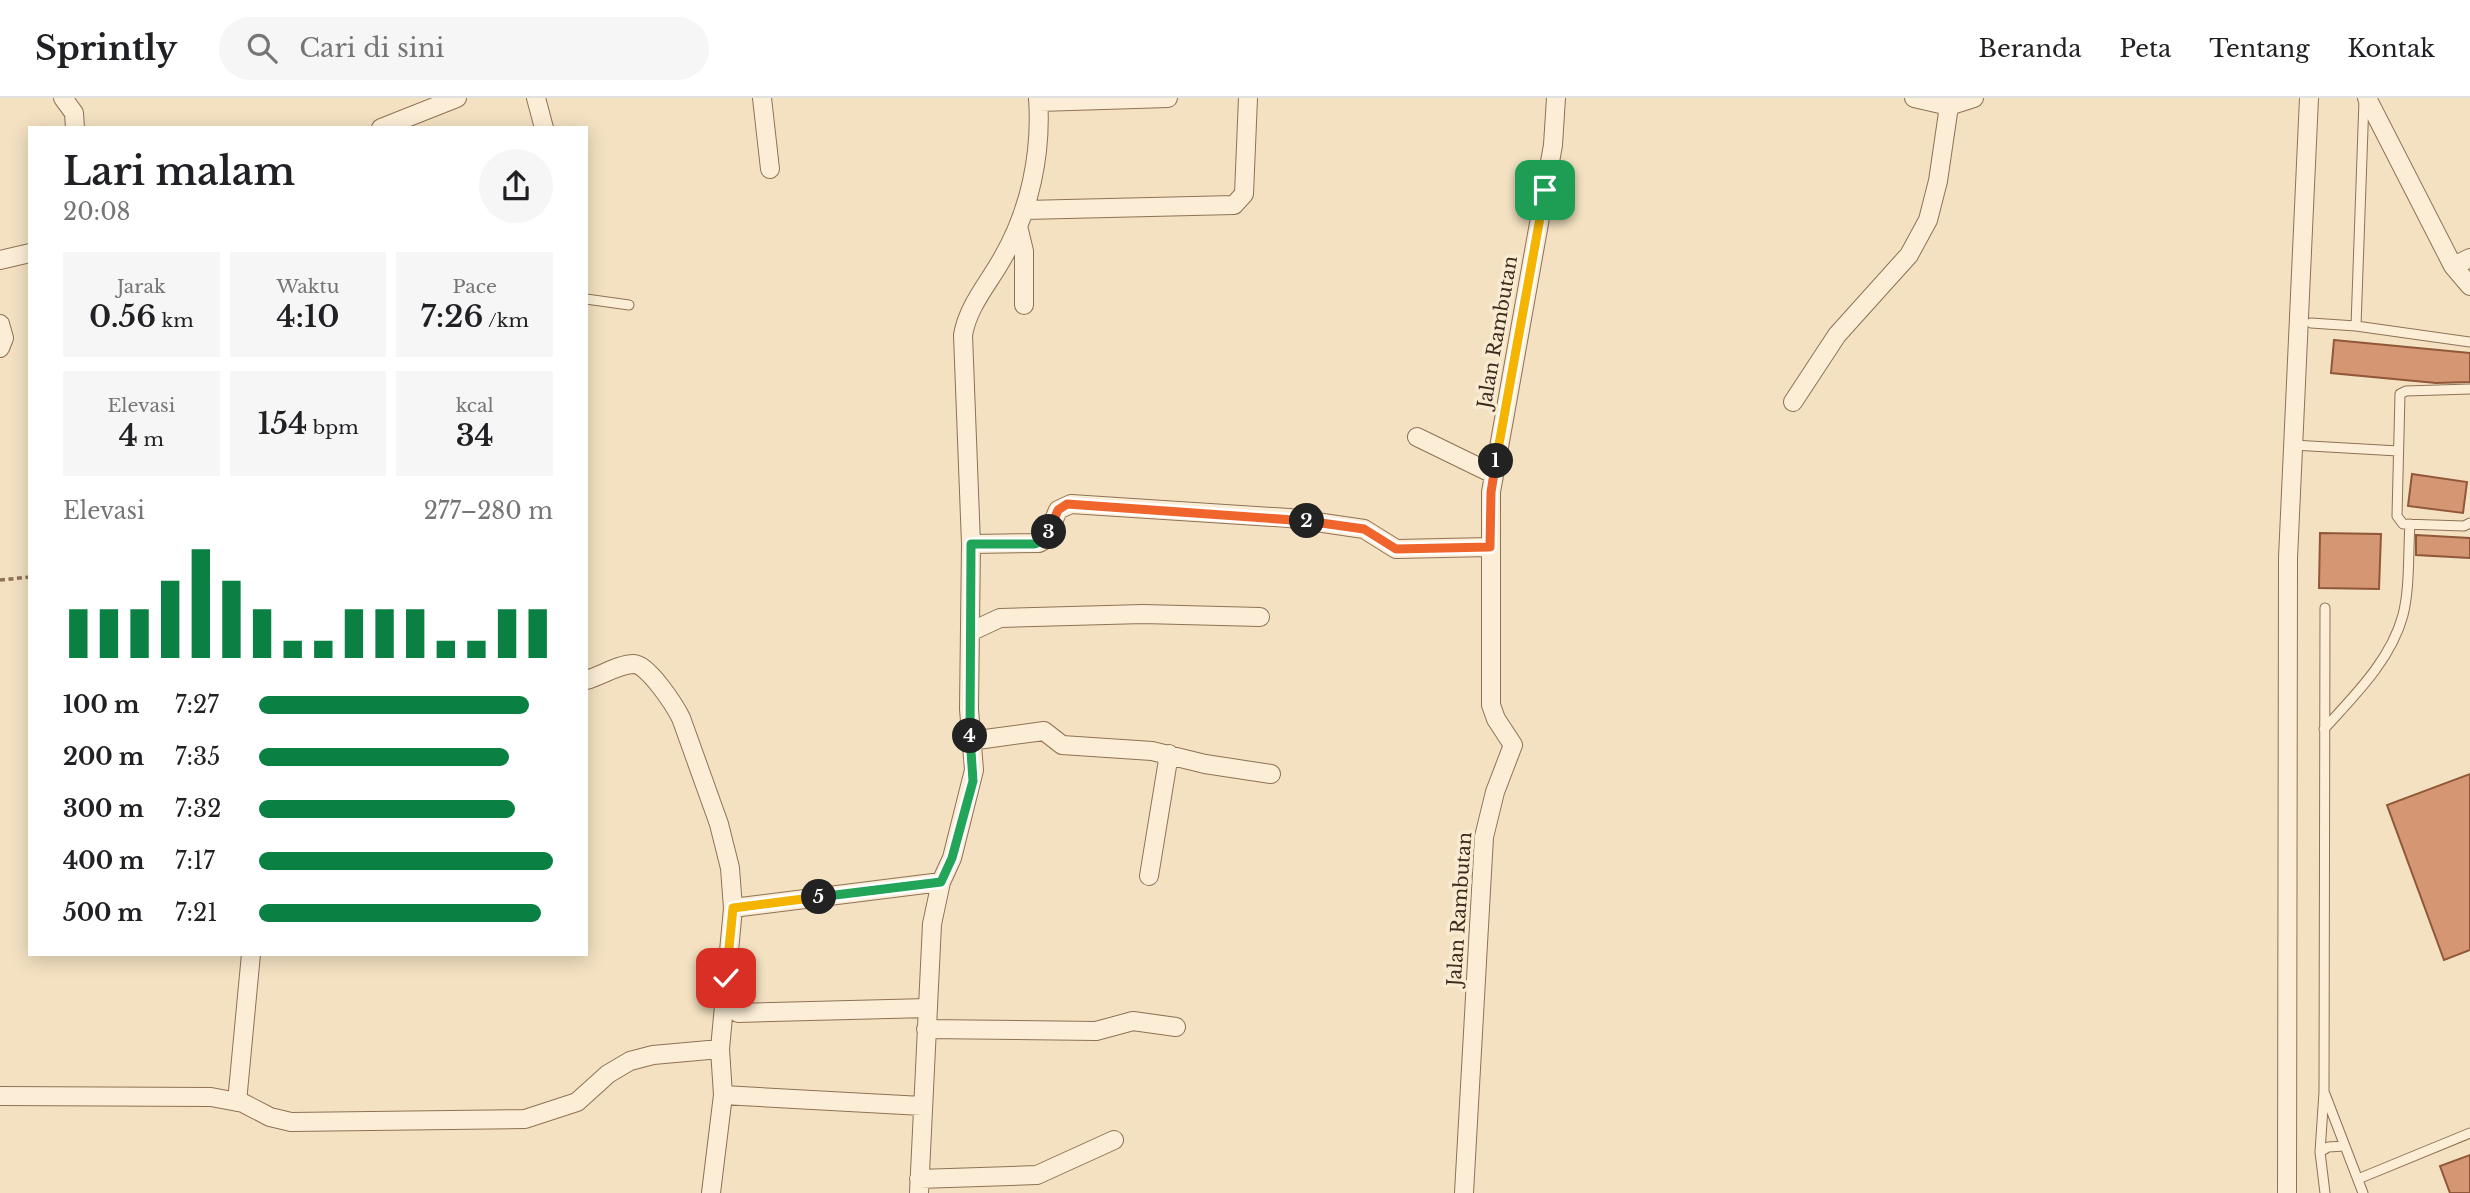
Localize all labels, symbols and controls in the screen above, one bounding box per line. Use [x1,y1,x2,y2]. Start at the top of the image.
search box [219,17,709,80]
text: Sprintly [35,28,177,69]
icon: search [243,29,281,67]
text: Cari di sini [299,32,445,64]
text: Beranda [1979,34,2081,63]
text: Peta [2119,34,2171,63]
text: Tentang [2209,34,2310,63]
text: Kontak [2348,34,2435,63]
text: Lari malam [63,148,295,195]
button: share [479,149,553,223]
pin [1515,160,1575,220]
icon: arrive [1526,171,1564,209]
text: 20:08 [63,198,131,226]
street label: Jalan Rambutan [1472,254,1522,413]
text: Jarak [117,275,166,298]
text: Waktu [277,275,339,298]
text: Pace [452,275,497,298]
text: 0.56 [89,298,156,335]
text: 4:10 [276,298,340,335]
text: 7:26 [420,298,483,335]
text: km [156,309,194,332]
text: /km [483,309,529,332]
text: Elevasi [108,394,175,417]
text: kcal [456,394,494,417]
text: 154 [257,405,307,442]
text: bpm [307,416,359,439]
text: 4 [119,417,138,454]
text: 34 [456,417,494,454]
text: m [138,428,164,451]
pin: 1 [1478,444,1514,478]
text: 1 [1491,449,1500,472]
text: Elevasi [63,497,145,525]
text: 277–280 m [424,497,553,525]
pin: 2 [1290,504,1324,538]
text: 2 [1300,509,1313,532]
pin: 3 [1032,514,1066,550]
text: 3 [1042,520,1055,543]
text: 100 m [63,691,139,719]
text: 7:27 [175,691,219,719]
pin: 4 [953,718,988,754]
text: 4 [963,724,976,747]
text: 200 m [63,743,144,771]
text: 7:35 [175,743,220,771]
text: 300 m [63,795,144,823]
text: 7:32 [175,795,221,823]
street label: Jalan Rambutan [1442,831,1476,990]
text: 400 m [63,847,145,875]
text: 7:17 [175,847,215,875]
pin: 5 [802,880,836,914]
text: 5 [813,885,824,908]
text: 500 m [63,899,143,927]
text: 7:21 [175,899,218,927]
pin [696,948,756,1008]
icon: check [707,959,745,997]

